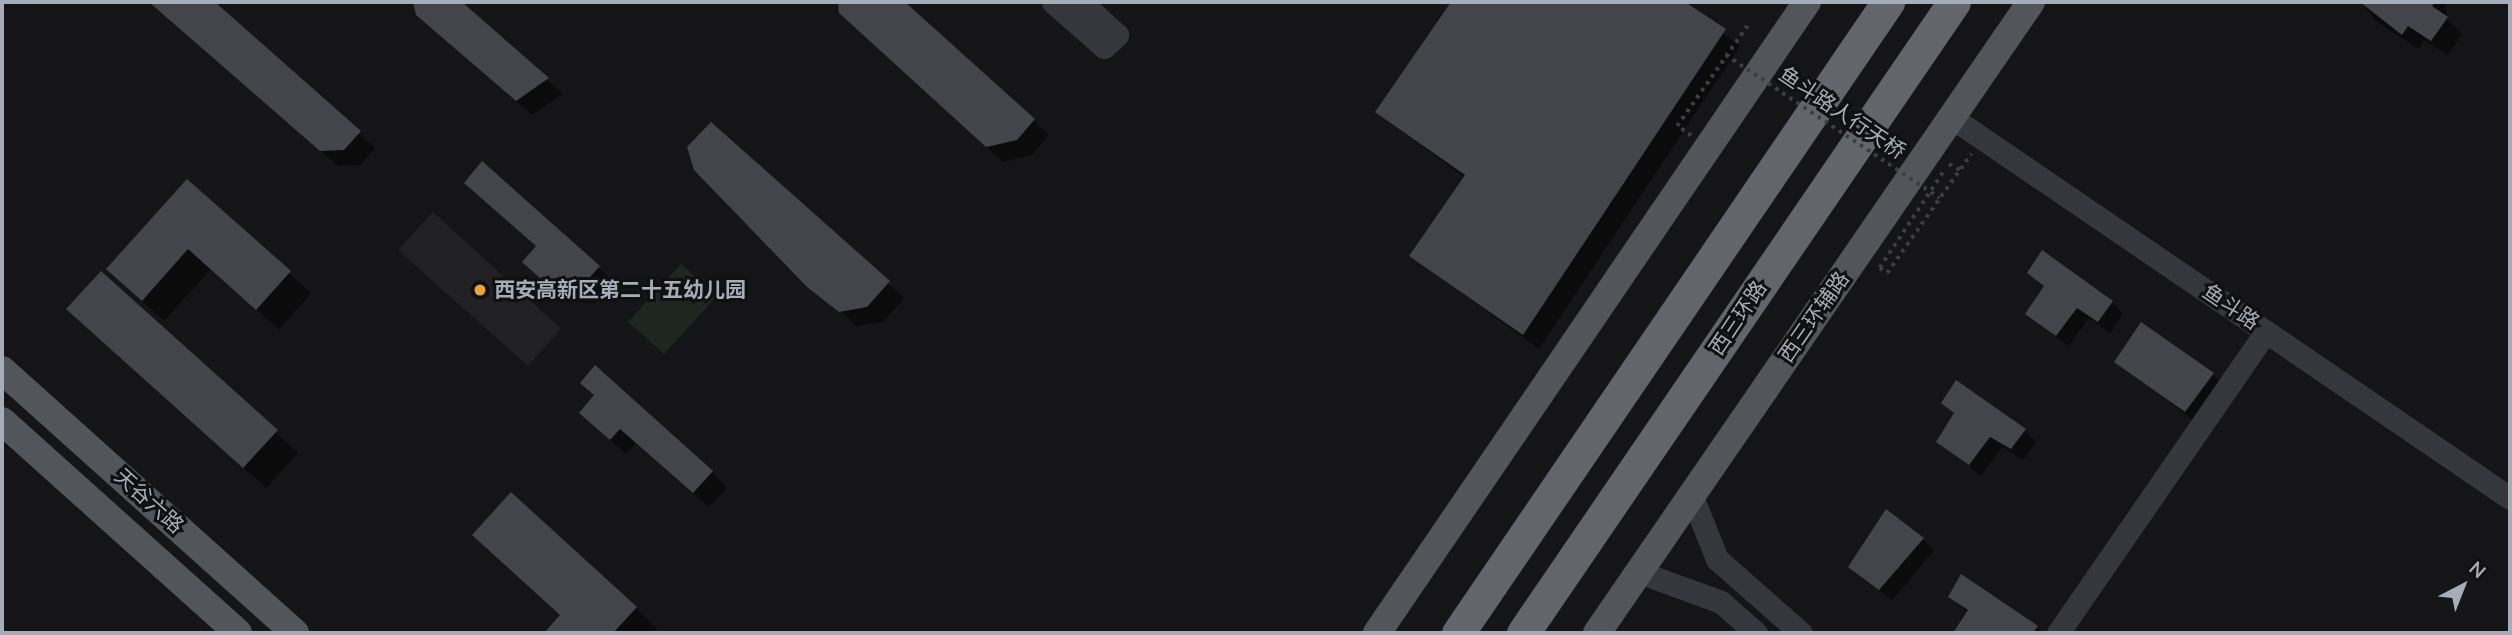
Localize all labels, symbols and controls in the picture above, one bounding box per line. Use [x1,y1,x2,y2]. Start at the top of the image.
street label: 鱼斗路人行天桥 [1774,61,1910,165]
street label: 西三环辅路 [1774,267,1854,367]
street label: 西三环路 [1704,276,1772,360]
place label: 西安高新区第二十五幼儿园 [494,277,746,303]
street label: 鱼斗路 [2198,279,2264,335]
marker: 西安高新区第二十五幼儿园 [472,282,488,298]
street label: 天谷六路 [109,464,189,538]
north arrow [2428,551,2498,621]
text: N [2463,556,2491,585]

